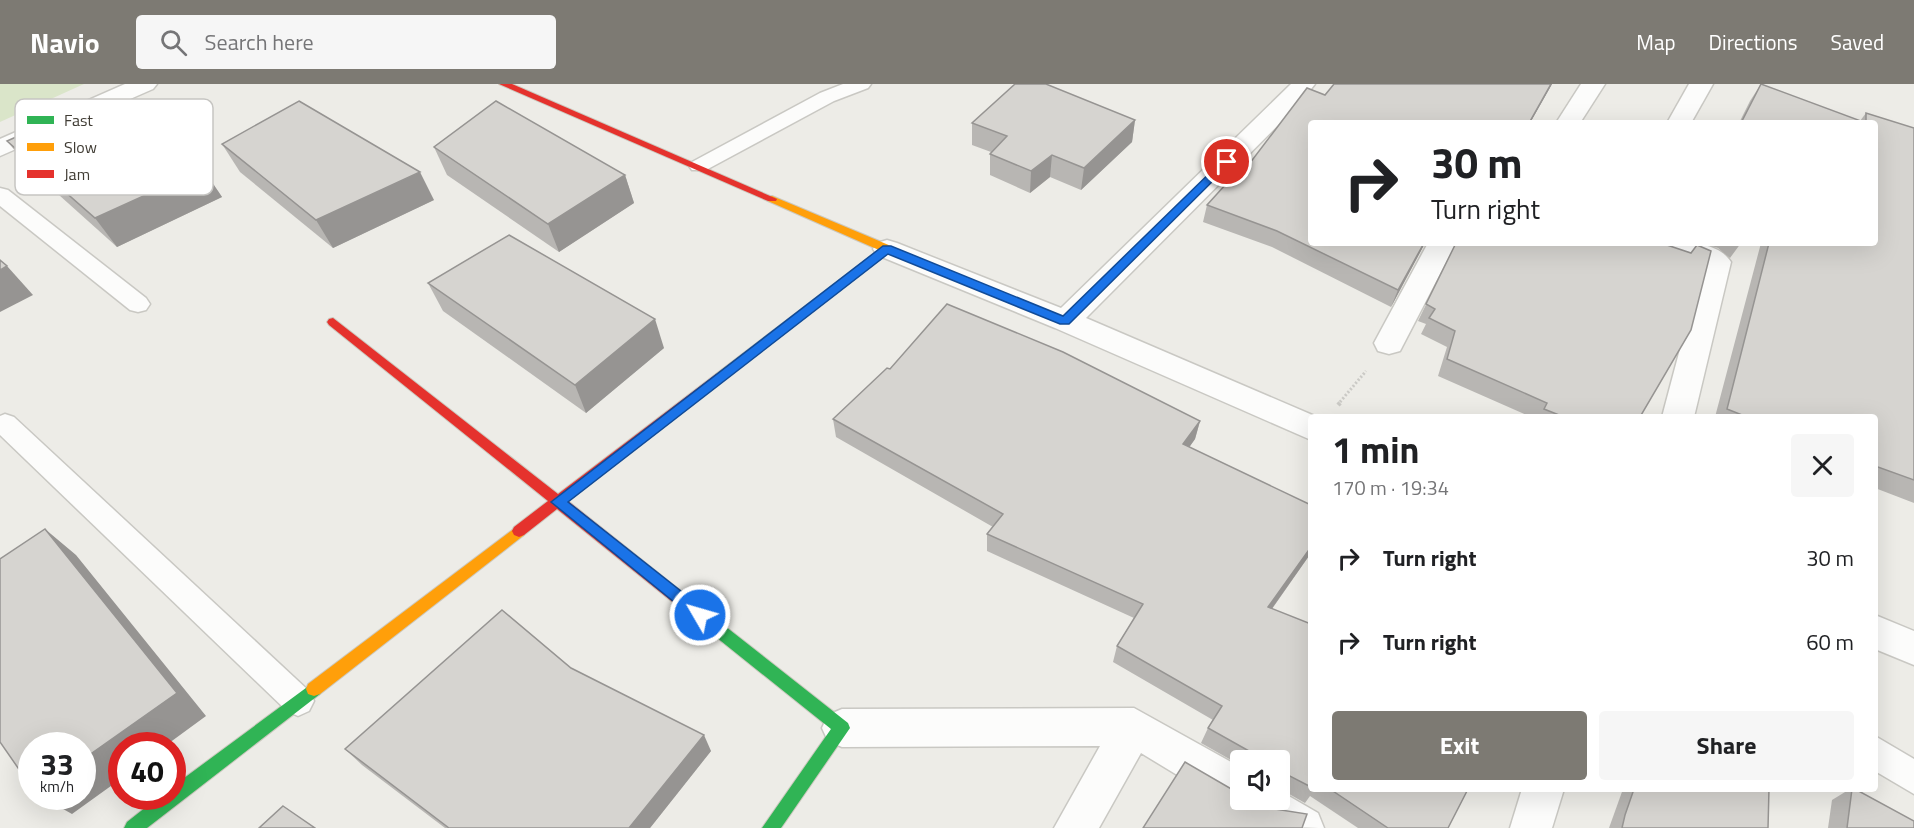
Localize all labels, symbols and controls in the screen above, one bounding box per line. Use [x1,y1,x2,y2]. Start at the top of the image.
search box [136,15,556,69]
text: Navio [30,21,100,64]
text: Search here [205,25,314,59]
icon: search [157,26,190,59]
text: Map [1636,26,1676,58]
text: Directions [1709,26,1798,58]
text: Saved [1831,26,1884,58]
legend [15,99,213,195]
text: Fast [64,108,93,132]
text: 30 m [1431,130,1523,194]
text: Slow [64,135,97,159]
pin [1201,136,1252,187]
icon: right [1332,144,1410,222]
icon: arrive [1210,145,1243,178]
text: Jam [64,162,90,186]
text: Turn right [1431,188,1540,229]
text: 1 min [1332,422,1419,477]
button: close [1791,434,1854,497]
text: 170 m · 19:34 [1332,472,1449,503]
text: Turn right [1383,541,1477,575]
text: 30 m [1806,541,1854,575]
icon: right [1332,542,1365,575]
position arrow [668,583,732,647]
text: Turn right [1383,625,1477,659]
text: 60 m [1806,625,1854,659]
icon: right [1332,626,1365,659]
button: Exit [1332,711,1587,780]
button: Share [1599,711,1854,780]
speed limit sign: 40 [108,732,186,810]
text: 33 [40,741,74,787]
map controls [1230,750,1290,810]
button: sound [1230,750,1290,810]
text: km/h [40,775,74,798]

